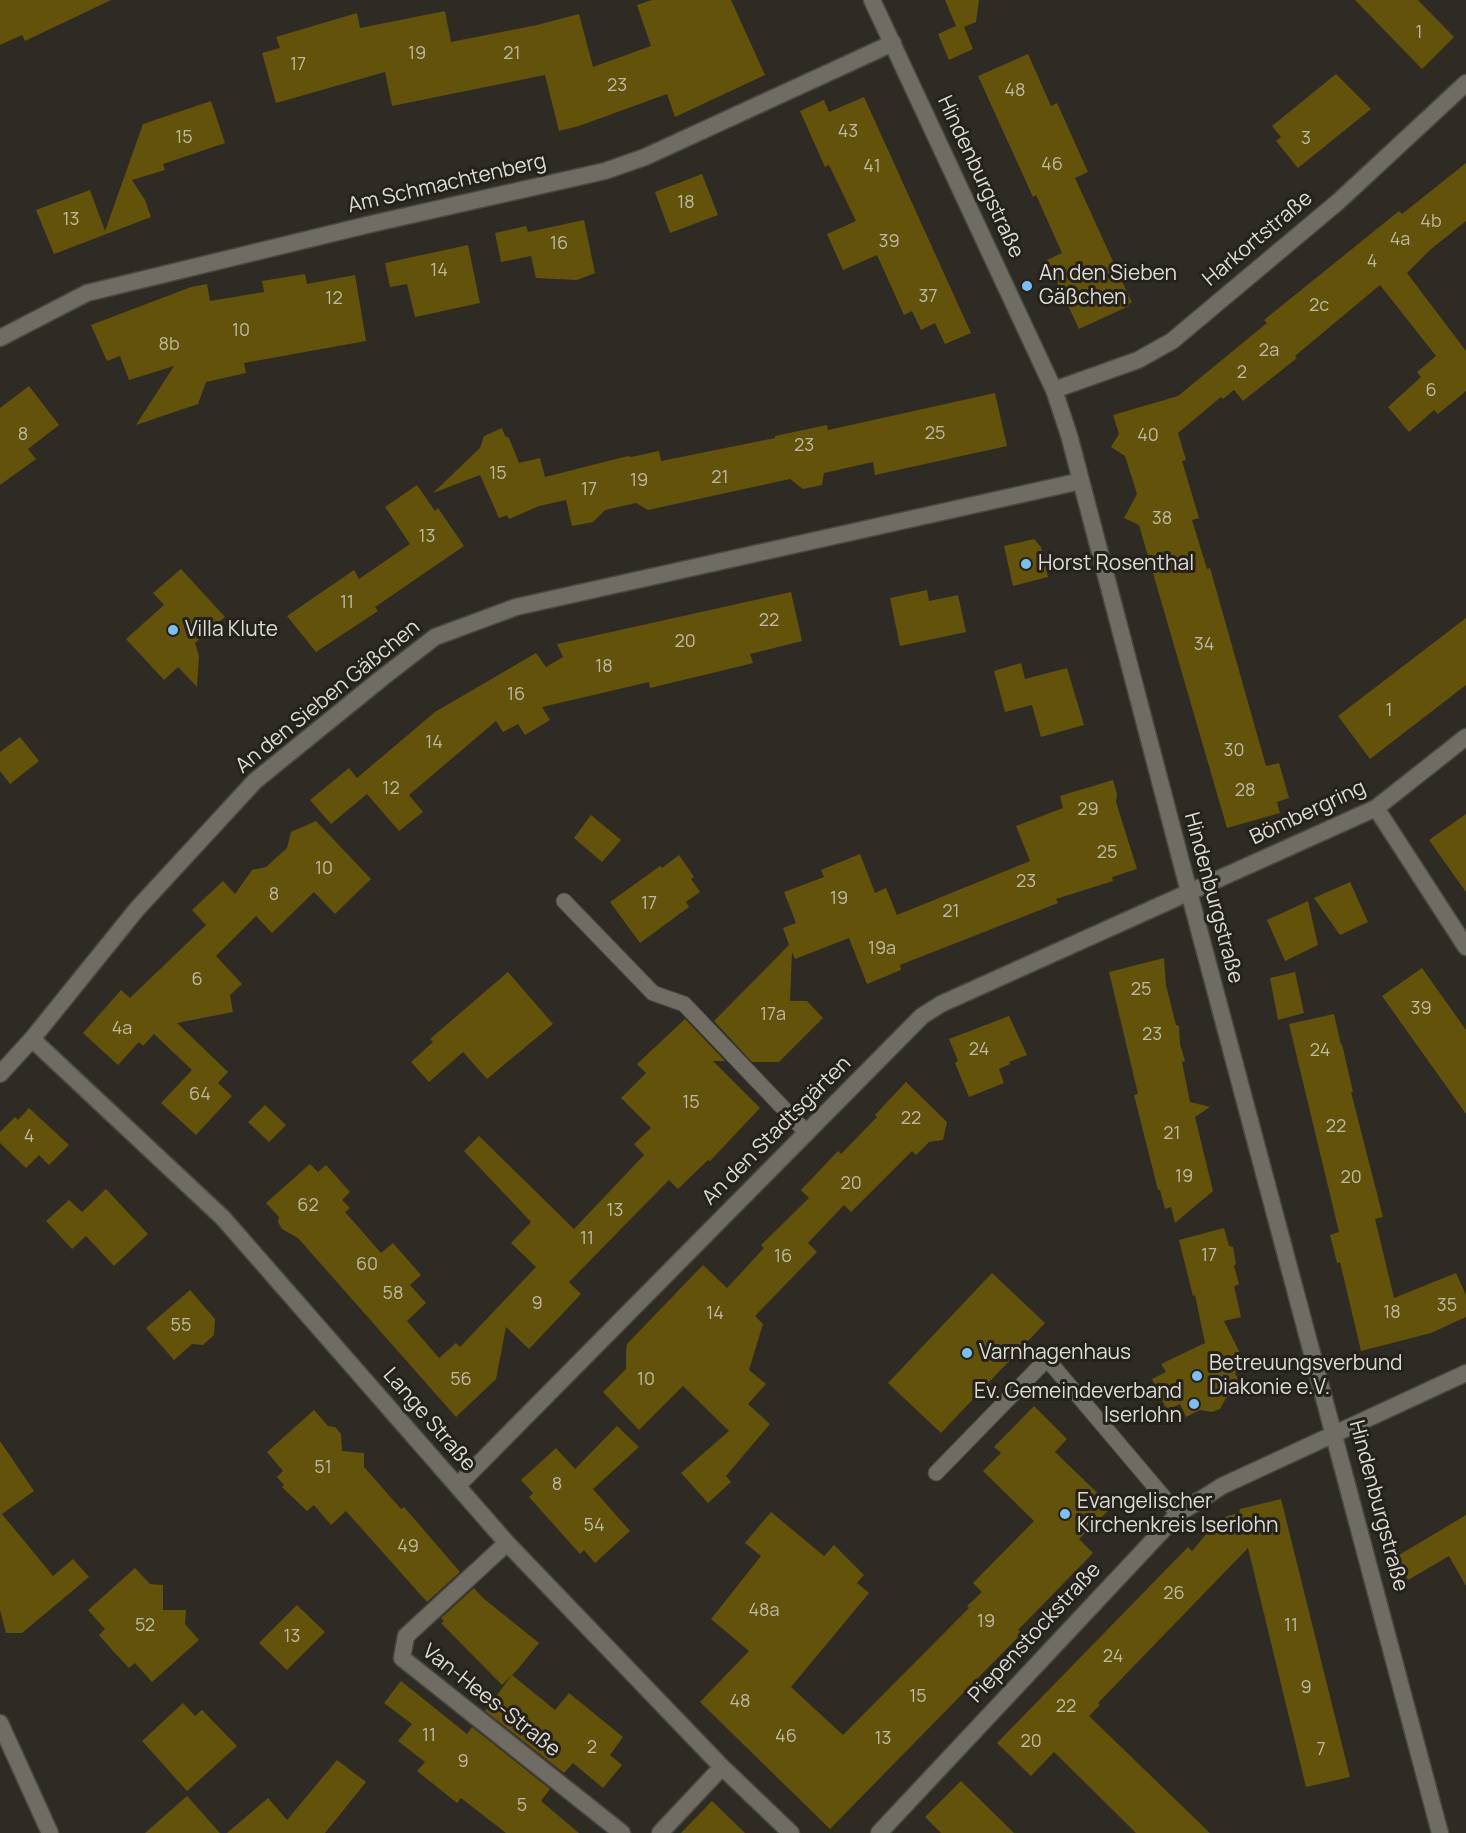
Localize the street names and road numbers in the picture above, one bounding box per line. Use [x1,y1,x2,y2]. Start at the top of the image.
street label: Hindenburgstraße [931,92,1029,262]
street label: Am Schmachtenberg [345,149,549,219]
street label: Harkortstraße [1198,186,1318,292]
street label: An den Sieben Gäßchen [231,615,425,779]
street label: Bömbergring [1246,775,1370,851]
street label: Hindenburgstraße [1178,810,1248,986]
street label: An den Stadtsgärten [697,1051,857,1211]
street label: Lange Straße [377,1363,481,1477]
street label: Hindenburgstraße [1343,1418,1413,1594]
street label: Piepenstockstraße [963,1558,1107,1708]
street label: Van-Hees-Straße [417,1639,565,1763]

